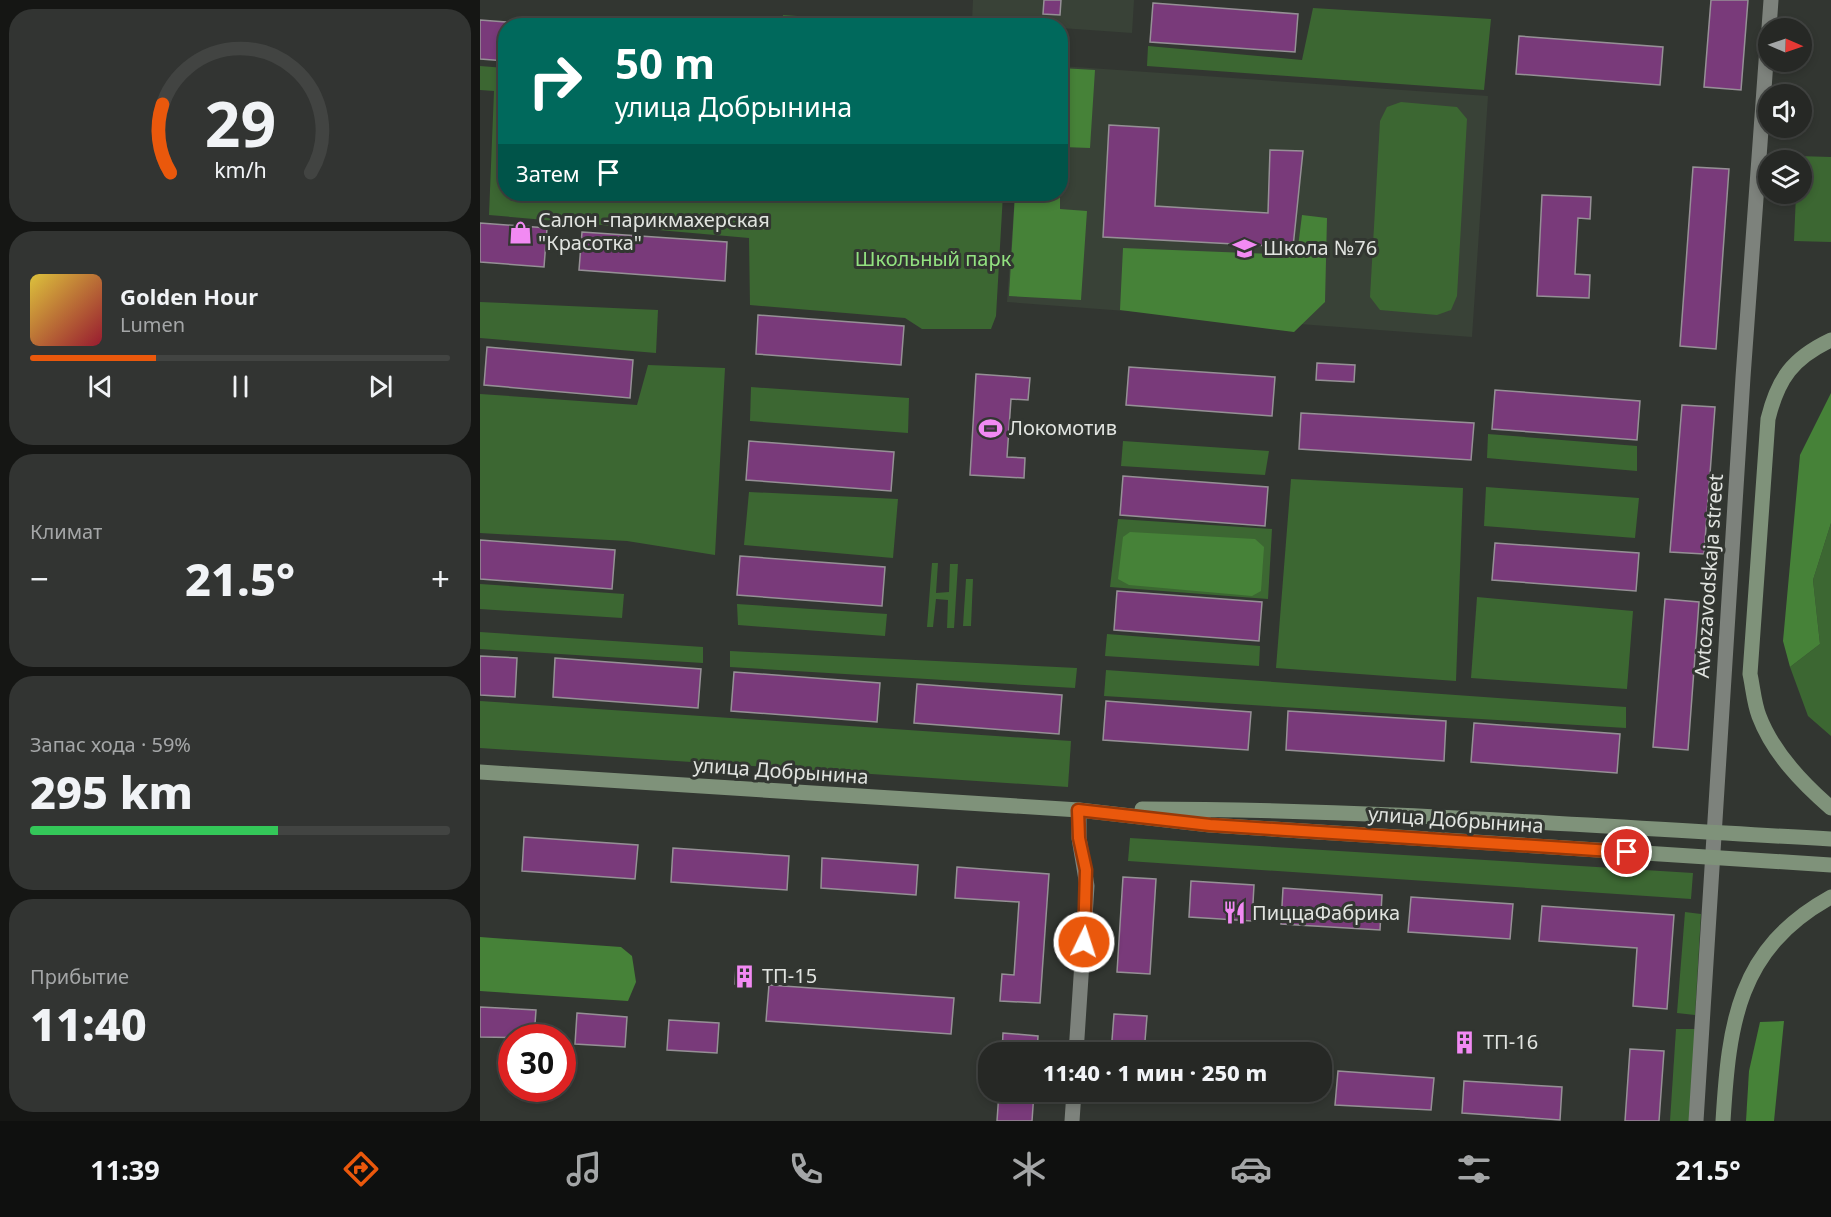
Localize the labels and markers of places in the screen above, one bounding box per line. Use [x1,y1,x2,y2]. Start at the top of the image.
place label: Салон -парикмахерская "Красотка" [538,206,770,256]
shop icon: Салон -парикмахерская "Красотка" [507,219,533,245]
place label: Школа №76 [1263,234,1377,261]
school or university icon: Школа №76 [1232,235,1258,261]
place label: Локомотив [1009,414,1117,441]
sports icon: Локомотив [978,415,1004,441]
pin [1601,826,1652,877]
place label: ПиццаФабрика [1252,899,1400,926]
restaurant icon: ПиццаФабрика [1221,900,1247,926]
place label: ТП-15 [762,962,817,989]
building icon: ТП-15 [731,963,757,989]
place label: ТП-16 [1483,1028,1538,1055]
building icon: ТП-16 [1452,1029,1478,1055]

